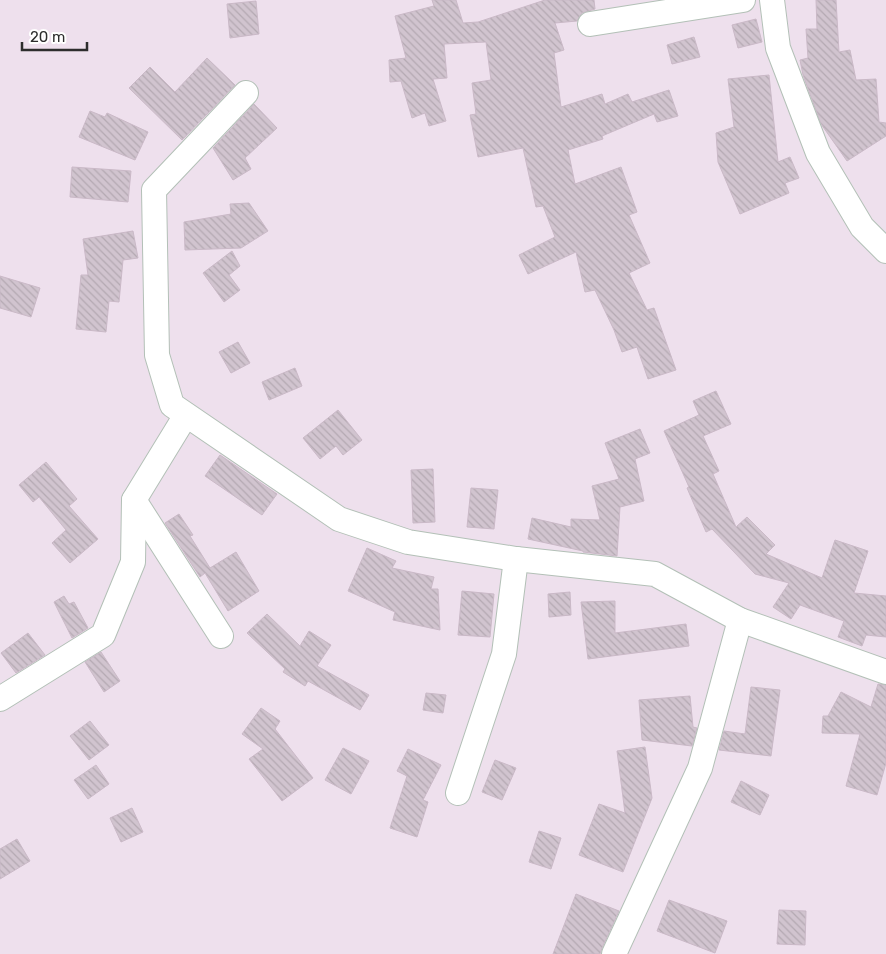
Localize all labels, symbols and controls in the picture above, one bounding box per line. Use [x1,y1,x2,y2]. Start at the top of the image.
scale bar [22,20,88,52]
text: 20 m [30,28,65,46]

